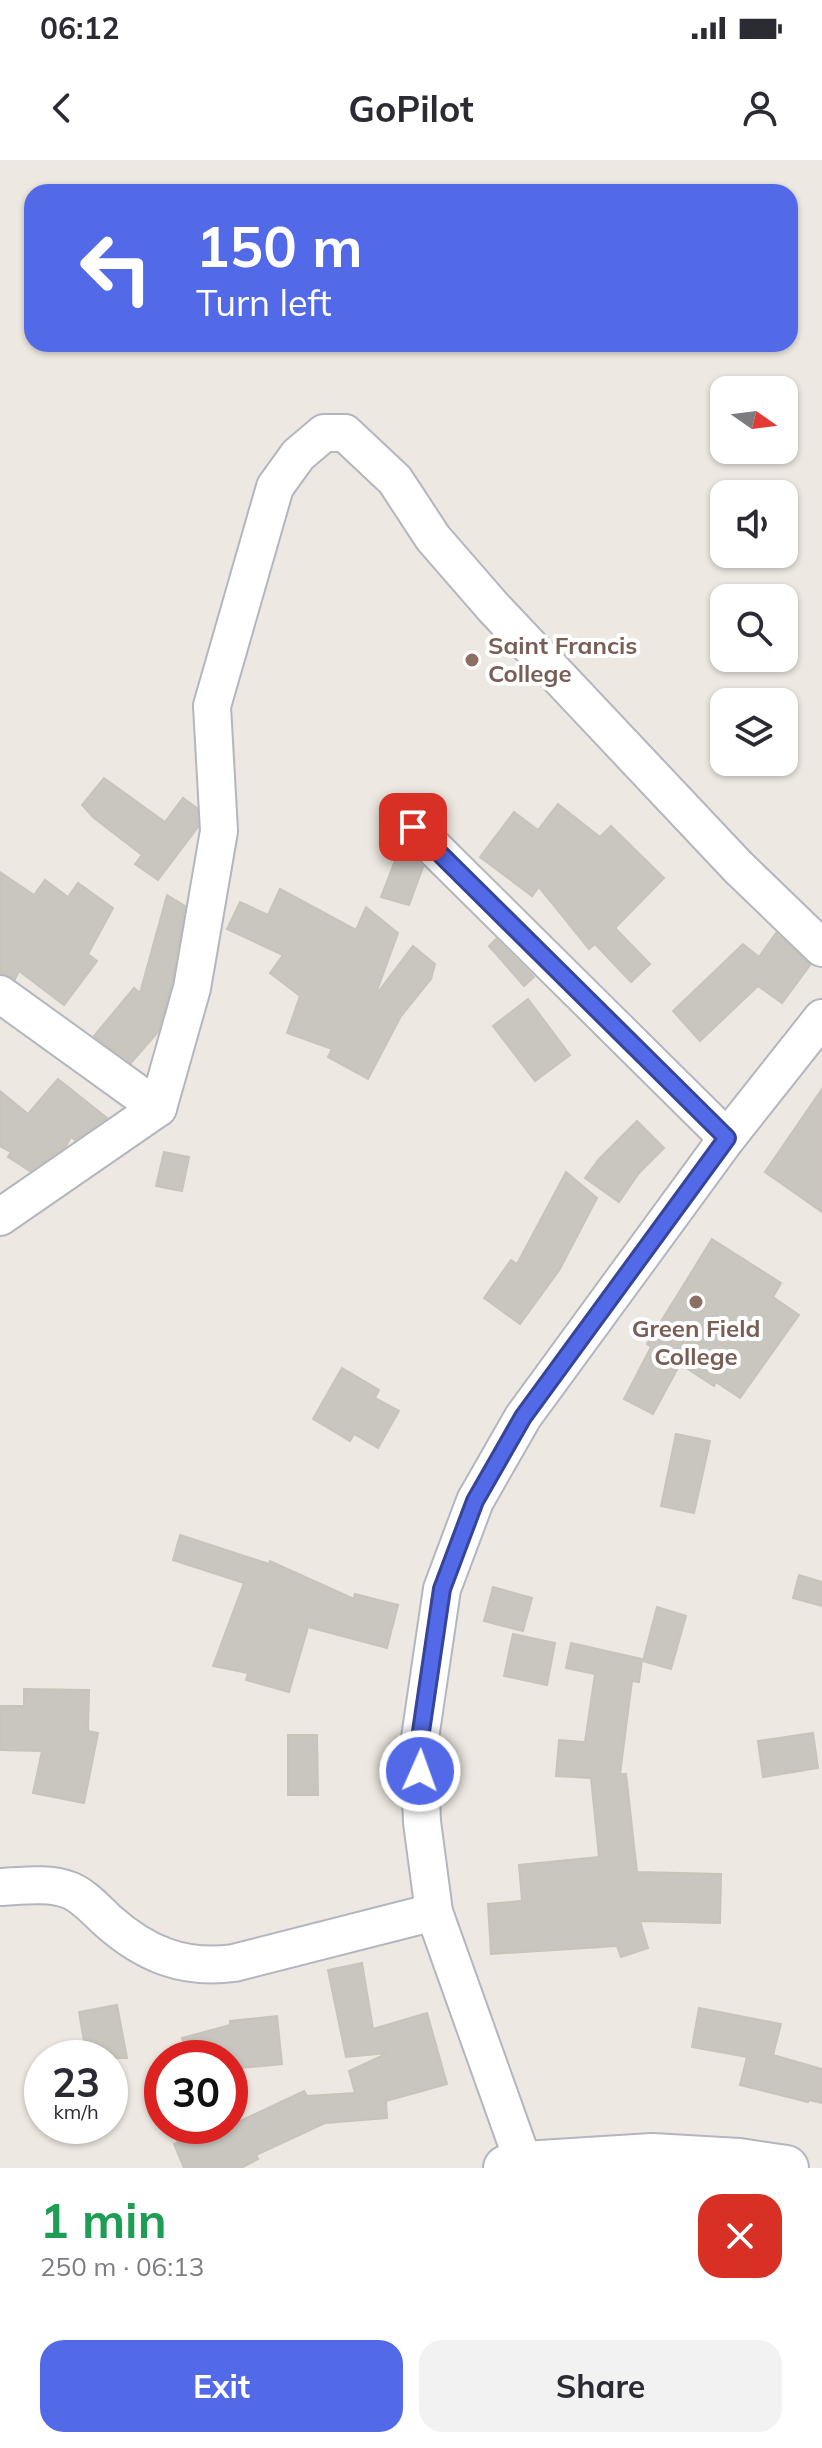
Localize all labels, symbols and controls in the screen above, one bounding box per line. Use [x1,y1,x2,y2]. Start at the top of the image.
text: 06:12 [40,9,119,47]
icon: back [40,86,84,130]
text: GoPilot [348,86,474,131]
icon: person [738,86,782,130]
text: 150 m [196,211,363,281]
icon: left [64,216,168,320]
text: Turn left [196,280,332,325]
north arrow [710,376,798,464]
map controls [710,376,798,776]
button: sound [710,480,798,568]
button: search [710,584,798,672]
place label: Saint Francis College [488,630,637,688]
marker: Saint Francis College [463,651,481,669]
button: layers [710,688,798,776]
pin [379,793,447,861]
icon: arrive [391,805,435,849]
marker: Green Field College [687,1293,705,1311]
place label: Green Field College [632,1313,760,1371]
position arrow [378,1729,462,1813]
speed limit sign: 30 [144,2040,248,2144]
text: 23 [52,2057,100,2107]
text: km/h [53,2099,99,2124]
text: 1 min [40,2190,167,2250]
button: close [698,2194,782,2278]
text: 250 m · 06:13 [40,2250,204,2283]
button: Exit [40,2340,403,2432]
button: Share [419,2340,782,2432]

